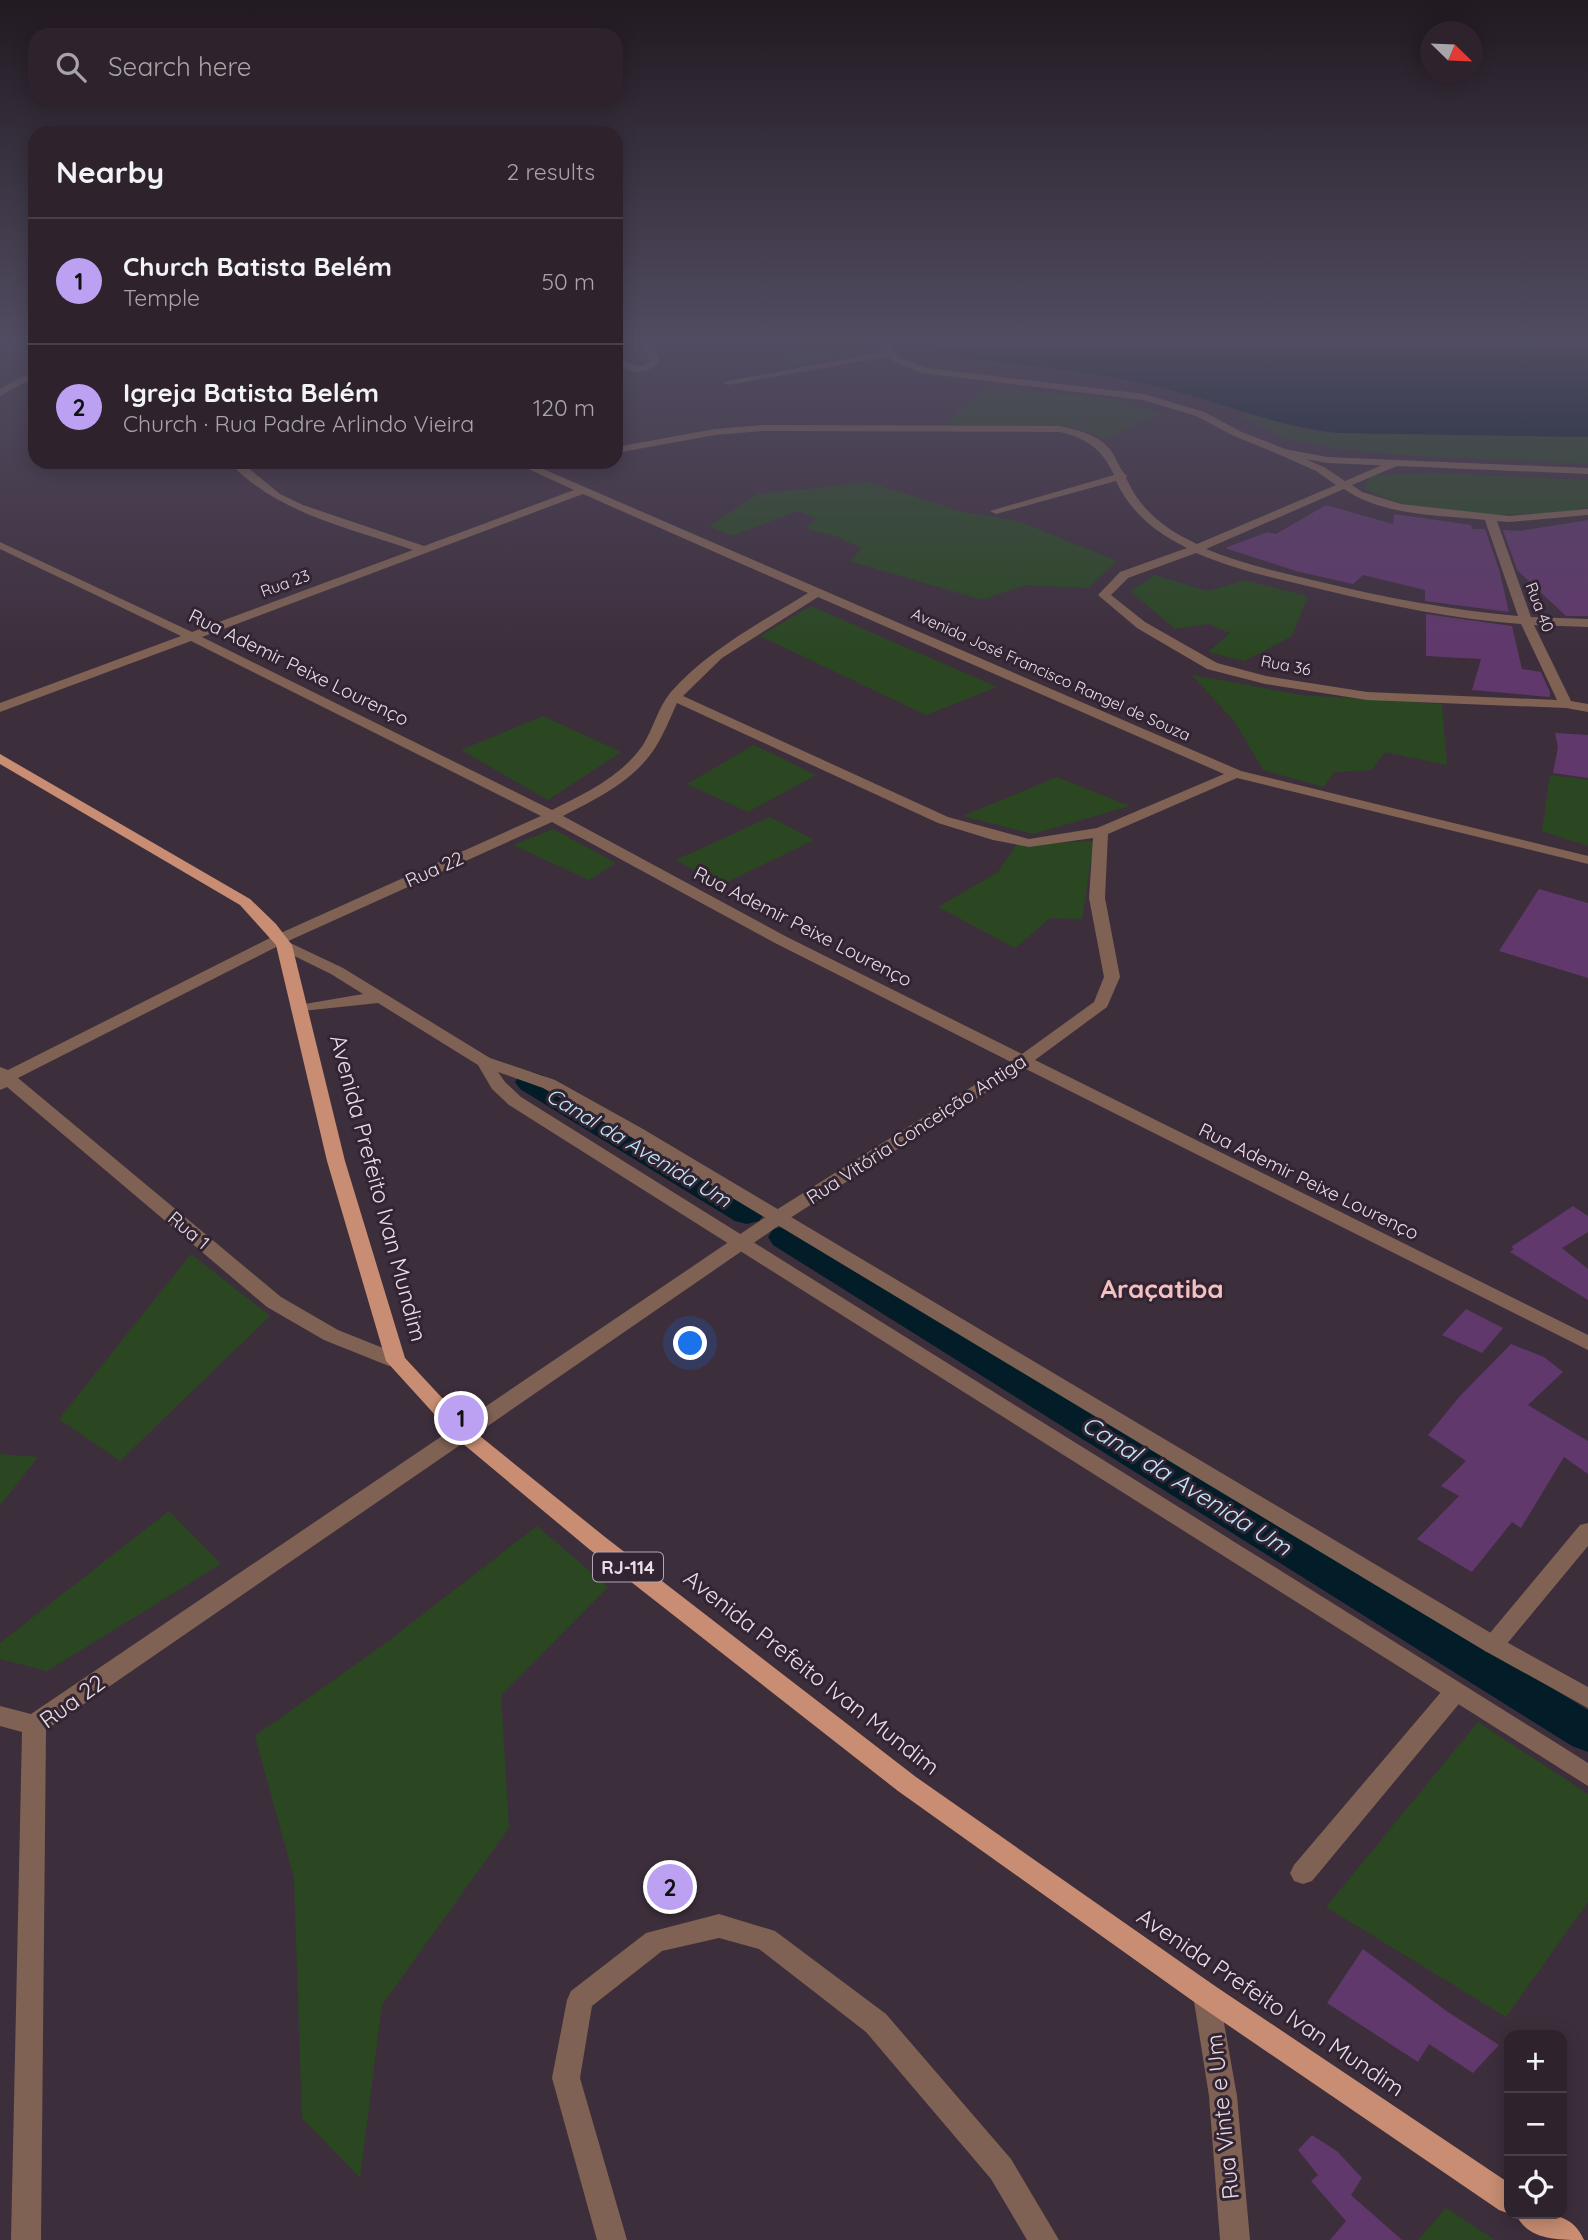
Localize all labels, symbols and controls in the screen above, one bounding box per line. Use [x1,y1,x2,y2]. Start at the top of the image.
north arrow [1420,21,1483,84]
search box [28,28,623,105]
icon: search [52,48,90,86]
text: Search here [108,50,252,83]
text: Nearby [56,153,164,191]
text: 2 results [506,157,595,186]
text: Church Batista Belém [123,250,392,283]
text: 1 [75,267,83,296]
text: 50 m [542,267,595,296]
text: Temple [123,283,200,312]
text: Igreja Batista Belém [123,376,379,409]
text: 2 [72,393,86,422]
text: 120 m [533,393,595,422]
text: Church · Rua Padre Arlindo Vieira [123,409,474,438]
street label: Rua 23 [258,565,312,601]
street label: Rua 40 [1521,579,1559,635]
street label: Rua Ademir Peixe Lourenço [185,603,413,731]
street label: Avenida José Francisco Rangel de Souza [908,603,1194,745]
street label: Rua 36 [1259,650,1313,680]
street label: Rua 22 [401,846,467,892]
street label: Rua Ademir Peixe Lourenço [690,860,916,992]
street label: Avenida Prefeito Ivan Mundim [324,1031,434,1345]
street label: Rua Vitória Conceição Antiga [802,1049,1030,1209]
water label: Canal da Avenida Um [542,1082,737,1213]
street label: Rua Ademir Peixe Lourenço [1195,1117,1423,1245]
street label: Rua 1 [163,1206,215,1254]
district label: Araçatiba [1100,1272,1224,1305]
your location [673,1326,707,1360]
pin: 1 [438,1392,484,1444]
water label: Canal da Avenida Um [1077,1408,1298,1562]
road number: RJ-114 [593,1552,663,1582]
street label: Avenida Prefeito Ivan Mundim [678,1563,946,1781]
street label: Rua 22 [34,1668,110,1734]
pin: 2 [647,1861,693,1913]
street label: Avenida Prefeito Ivan Mundim [1132,1901,1410,2103]
map controls [1504,2030,1567,2219]
button: + [1504,2030,1567,2093]
street label: Rua Vinte e Um [1199,2033,1245,2201]
button: − [1504,2093,1567,2156]
button: locate [1504,2156,1567,2219]

